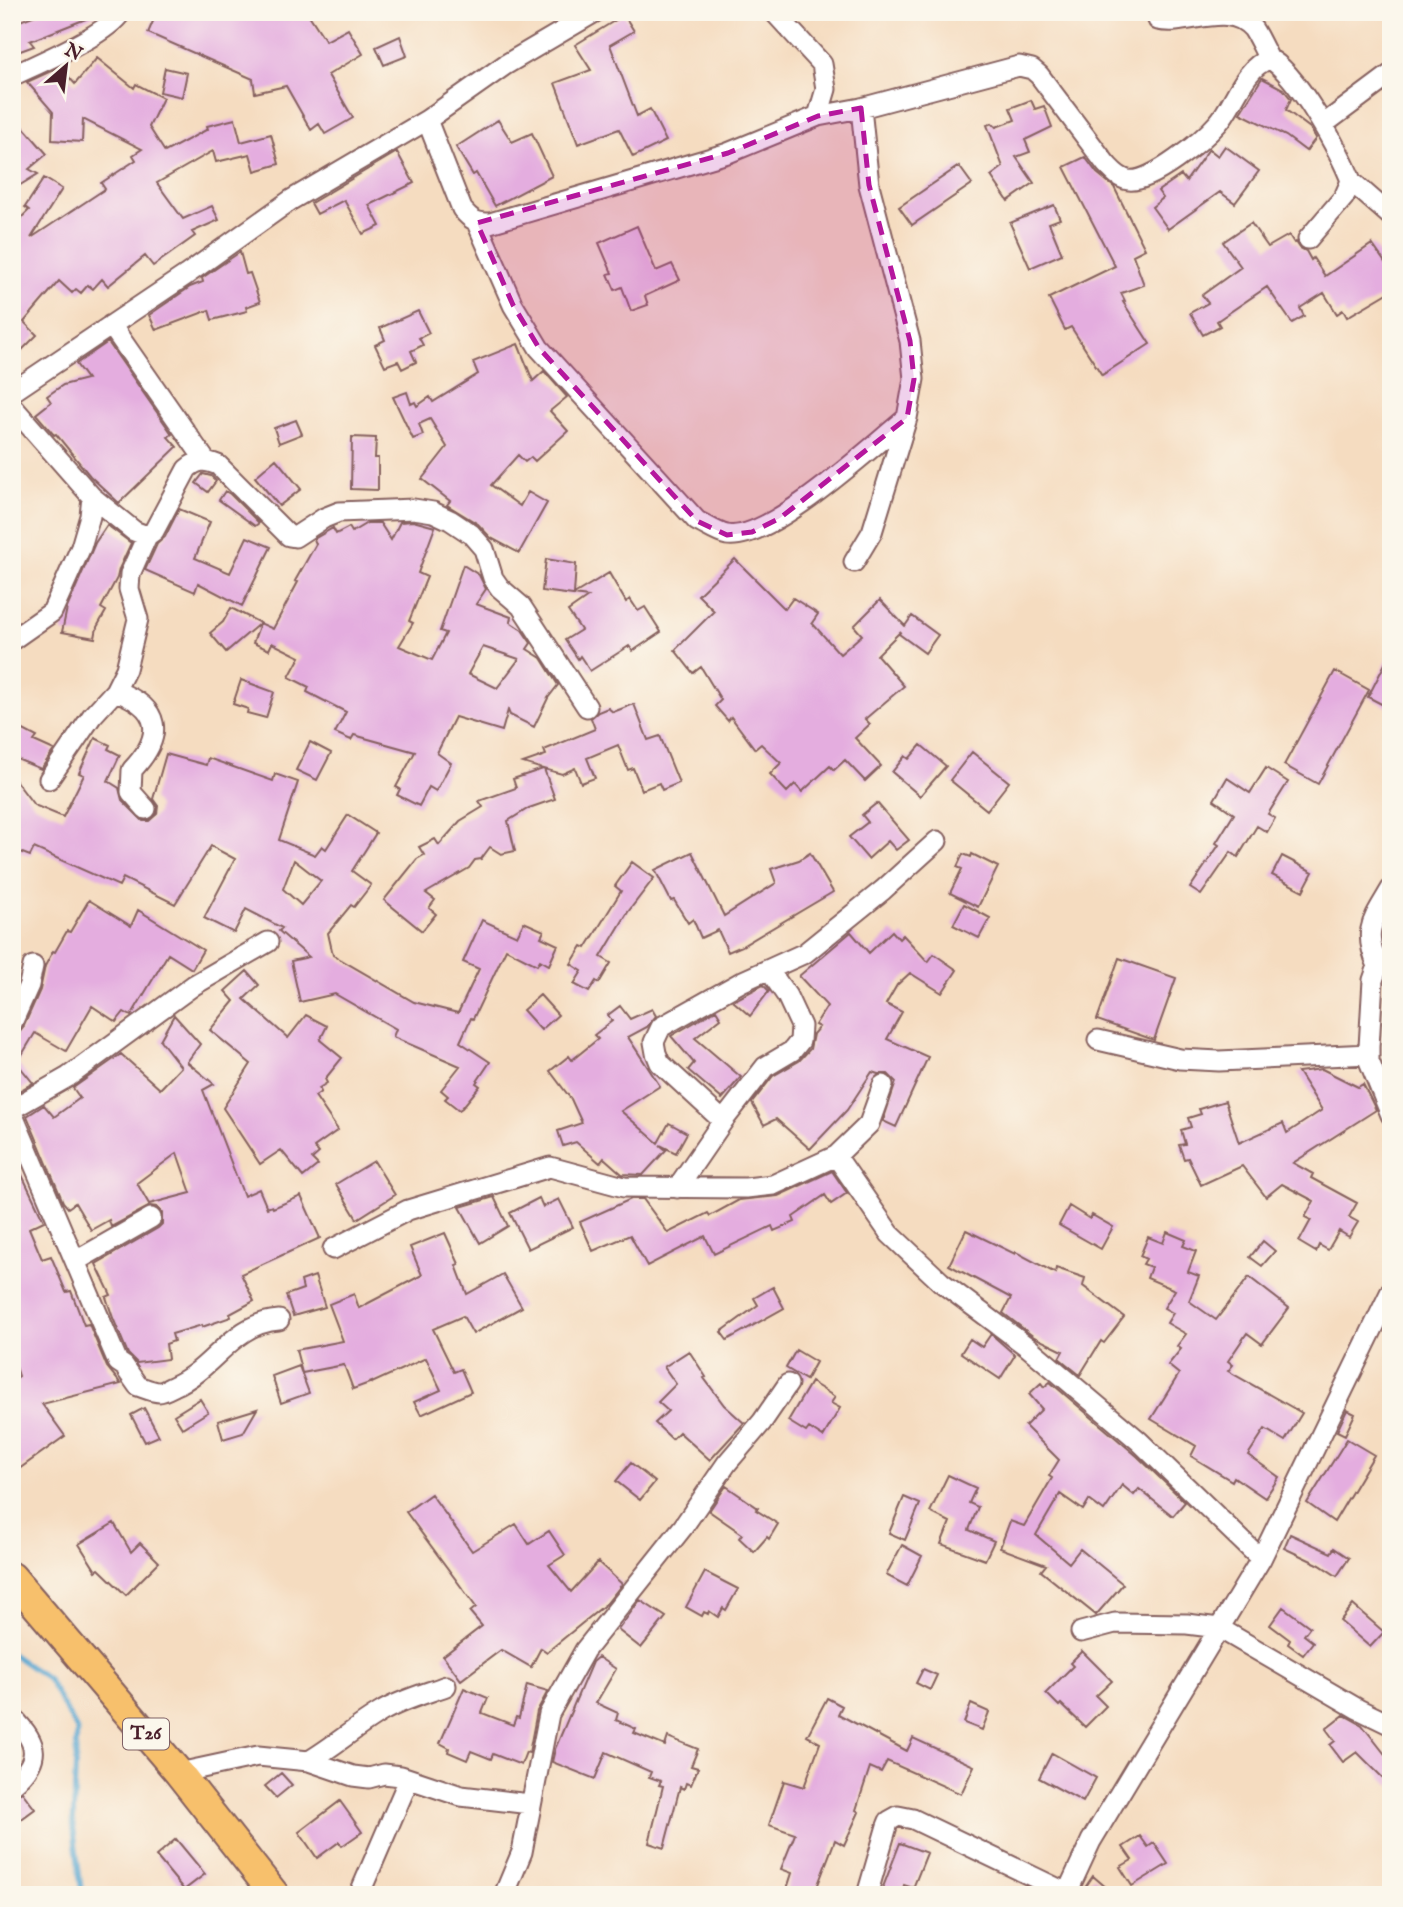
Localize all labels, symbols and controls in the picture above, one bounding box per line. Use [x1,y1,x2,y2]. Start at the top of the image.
north arrow [32,32,102,102]
text: N [59,38,86,67]
road number: T26 [123,1718,169,1750]

